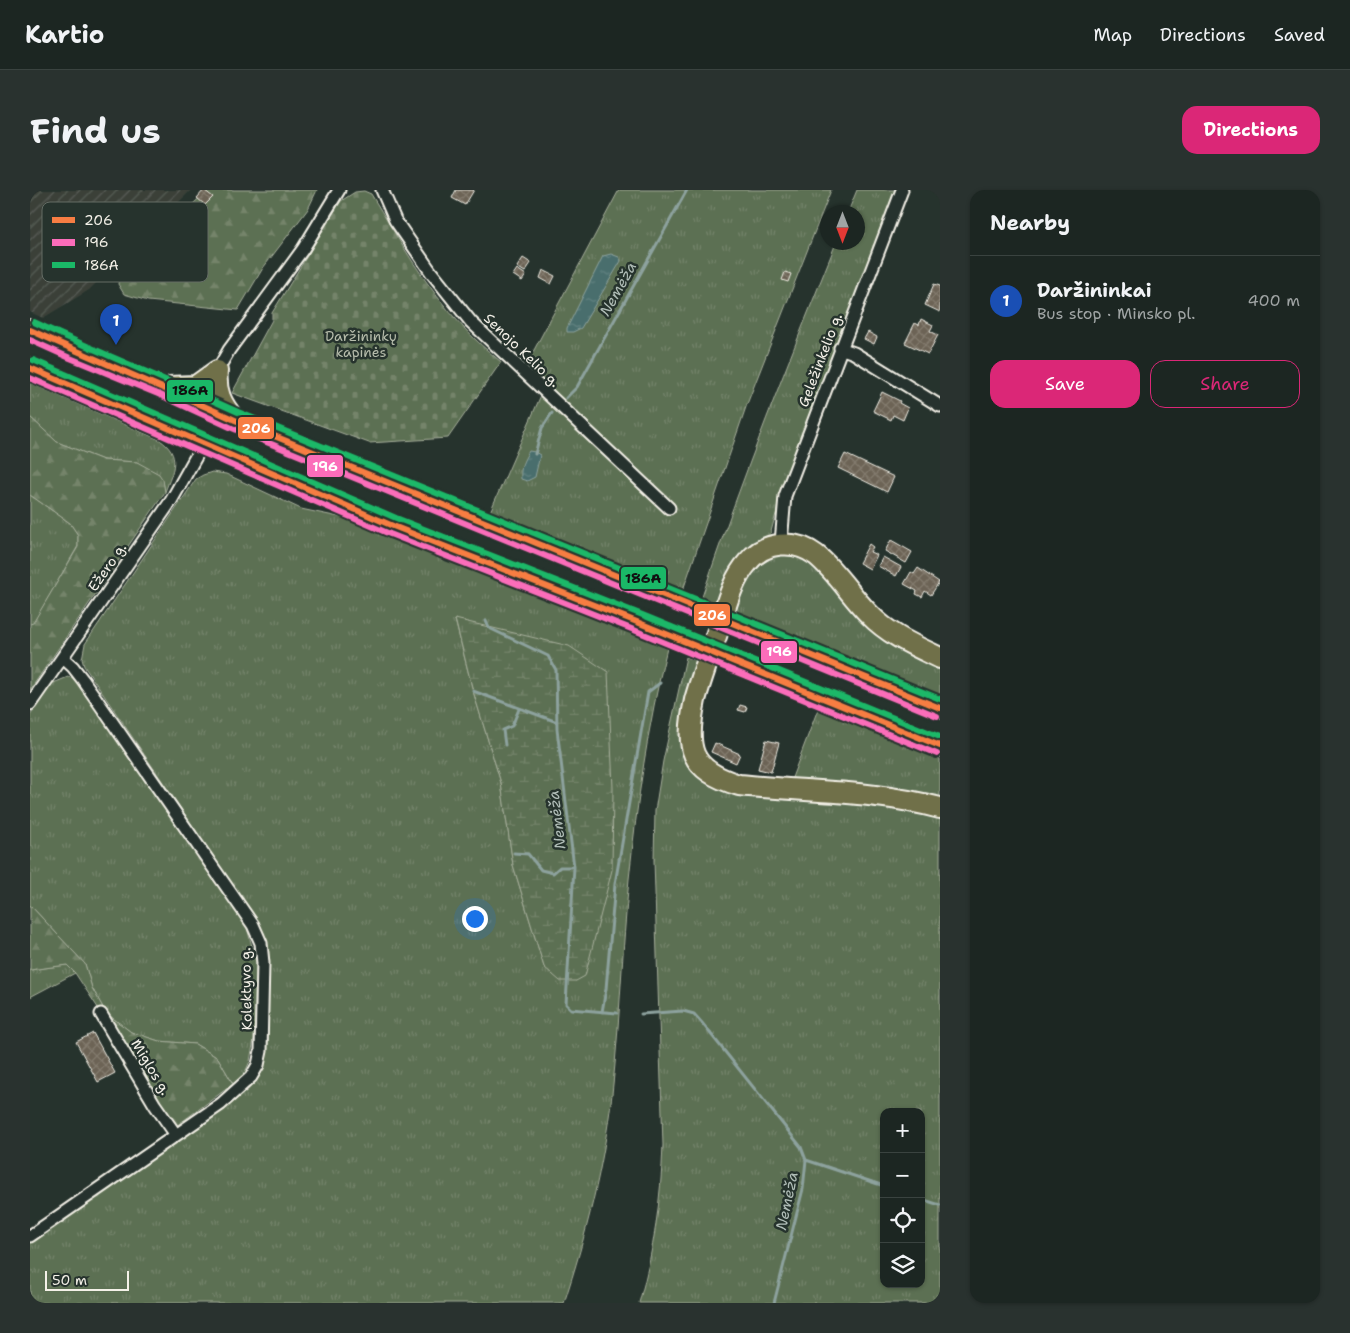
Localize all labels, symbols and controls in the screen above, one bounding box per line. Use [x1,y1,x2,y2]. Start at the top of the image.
text: Kartio [25,19,104,51]
text: Map [1094,23,1132,47]
text: Directions [1160,23,1246,47]
text: Saved [1274,23,1325,47]
button: Directions [1182,106,1320,154]
text: Find us [30,107,161,154]
legend [42,202,208,282]
north arrow [820,205,865,250]
text: Nearby [990,209,1070,237]
text: 206 [84,211,113,229]
text: 196 [84,233,109,251]
text: 186A [84,256,119,274]
water label: Nemėža [595,258,641,320]
text: Daržininkai [1037,278,1151,303]
text: 1 [1002,290,1010,311]
text: 400 m [1247,290,1300,311]
text: Bus stop · Minsko pl. [1037,303,1195,324]
pin: 1 [100,304,132,345]
street label: Senojo Kelio g. [480,309,564,391]
street label: Geležinkelio g. [794,311,846,409]
park label: Daržininkų kapinės [325,327,397,361]
button: Save [990,360,1140,408]
button: Share [1150,360,1300,408]
line badge: 186A [166,379,214,403]
text: 186A [172,381,209,399]
line badge: 206 [237,416,275,440]
text: 206 [241,419,271,437]
line badge: 196 [306,454,344,478]
text: 196 [312,457,338,475]
street label: Ežero g. [84,539,130,595]
line badge: 186A [620,566,667,590]
text: 186A [625,569,662,587]
line badge: 206 [693,603,731,627]
text: 206 [697,606,727,624]
line badge: 196 [760,640,798,664]
text: 196 [766,642,792,660]
water label: Nemėža [543,789,571,851]
your location [462,906,488,932]
street label: Kolektyvo g. [236,947,256,1031]
street label: Miglos g. [127,1036,175,1098]
map controls [880,1108,925,1288]
button: + [880,1108,925,1153]
button: − [880,1153,925,1198]
water label: Nemėža [771,1170,803,1232]
button: locate [880,1198,925,1243]
button: layers [880,1243,925,1288]
scale bar [45,1268,129,1291]
text: 50 m [52,1271,87,1289]

